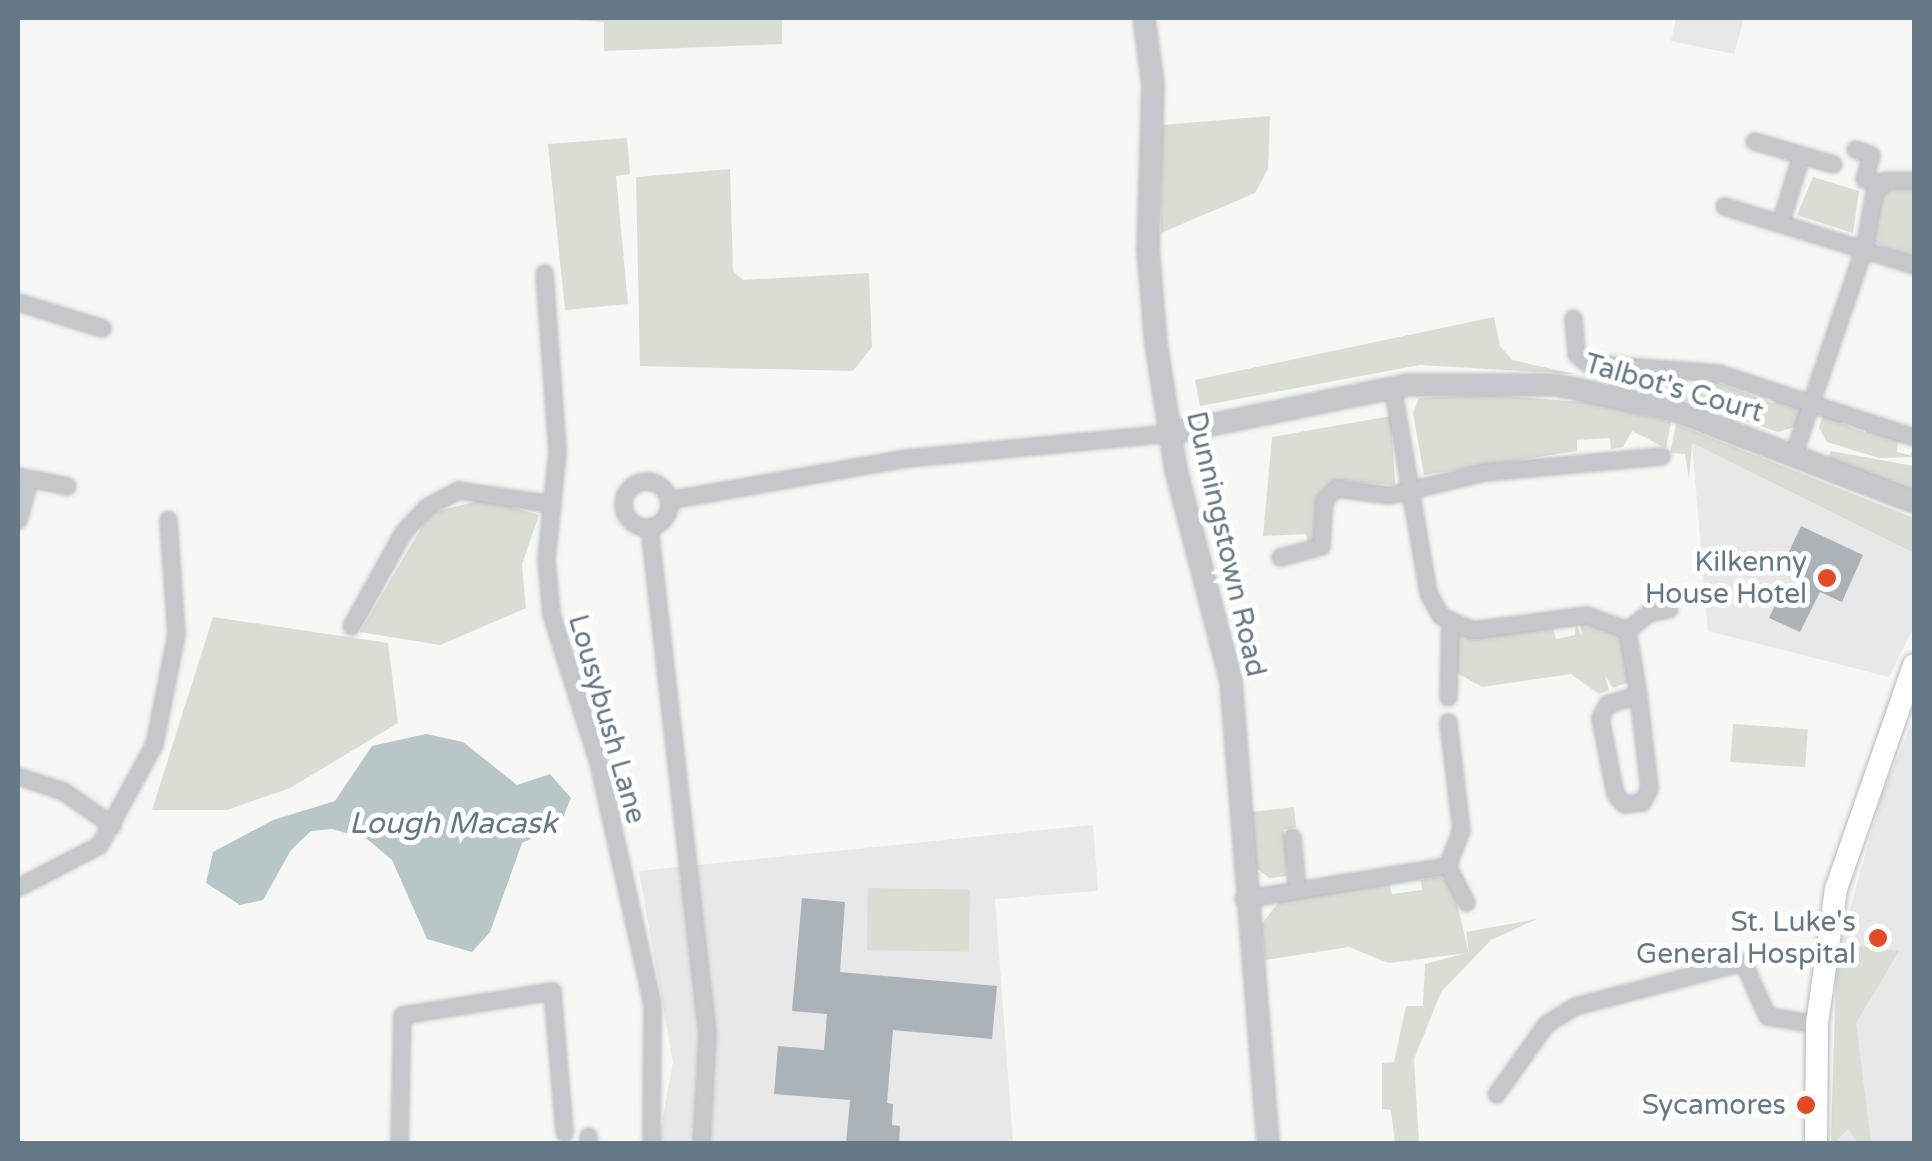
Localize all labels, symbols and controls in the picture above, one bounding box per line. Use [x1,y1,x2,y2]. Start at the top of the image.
street label: Talbot's Court [1581,346,1767,430]
street label: Dunningstown Road [1179,408,1273,680]
place label: Kilkenny House Hotel [1645,545,1807,611]
marker: Kilkenny House Hotel [1816,567,1838,589]
street label: Lousybush Lane [561,611,653,827]
water label: Lough Macask [349,806,557,842]
place label: St. Luke's General Hospital [1636,905,1856,971]
marker: St. Luke's General Hospital [1865,925,1891,951]
place label: Sycamores [1642,1088,1786,1122]
marker: Sycamores [1795,1094,1817,1116]

